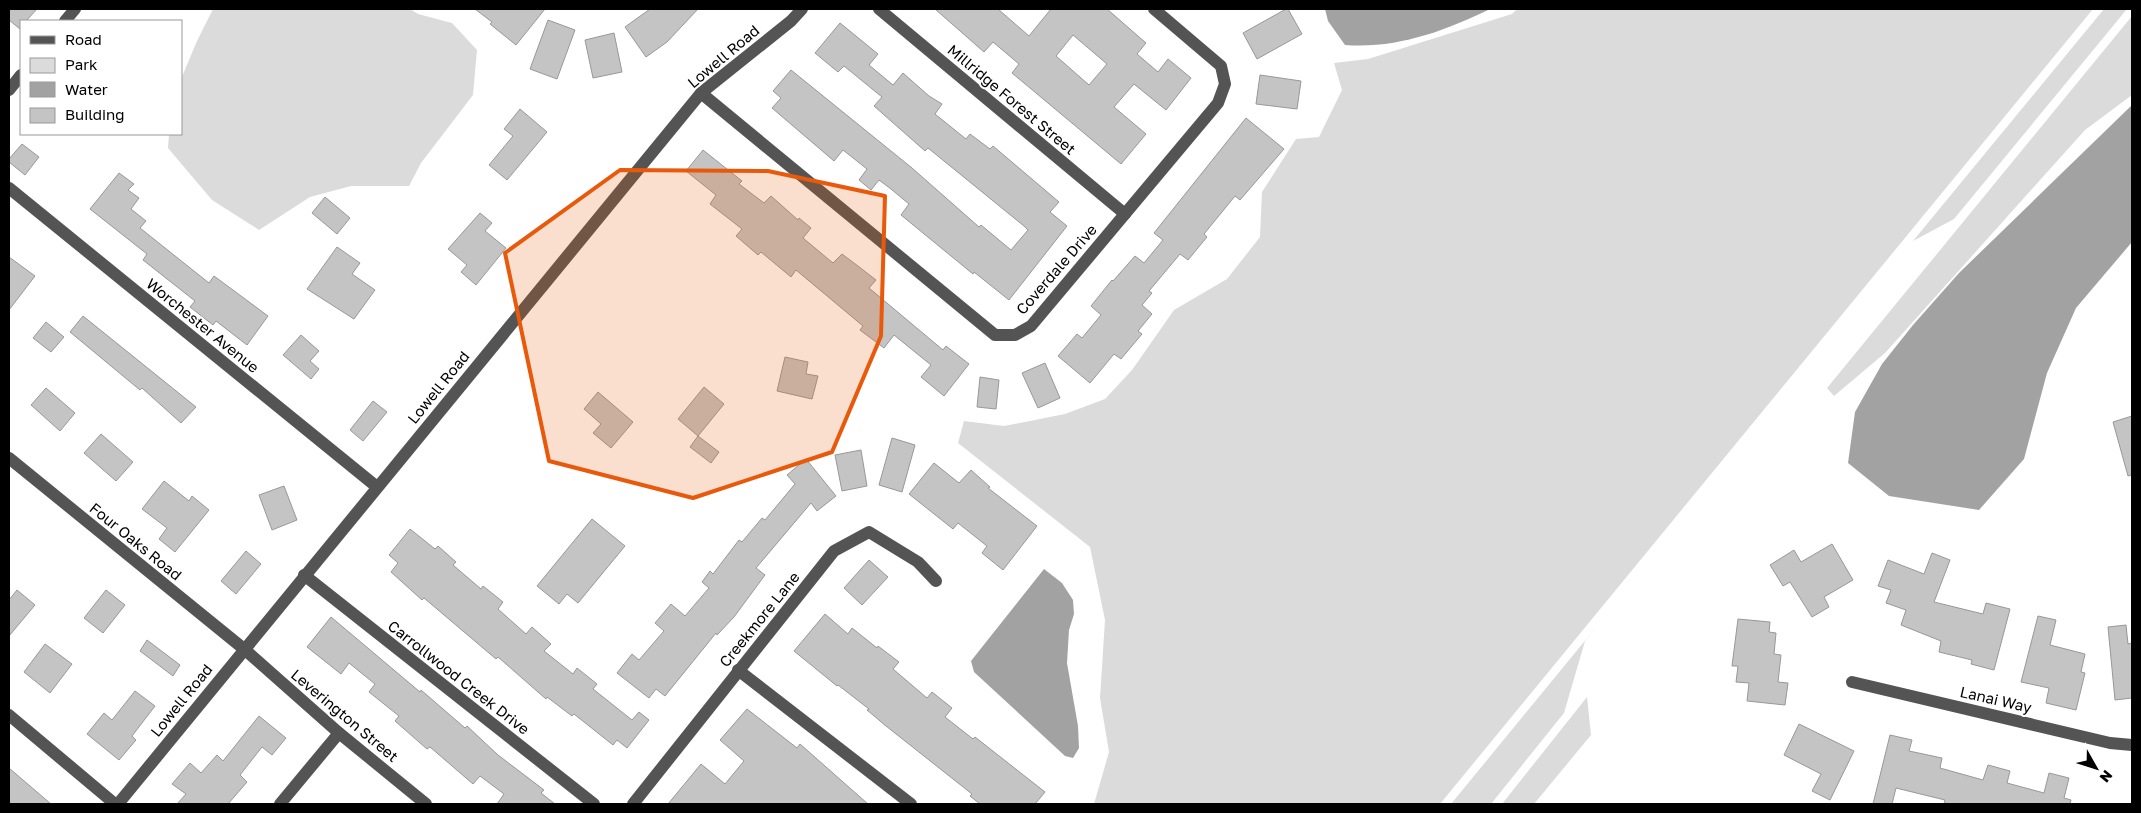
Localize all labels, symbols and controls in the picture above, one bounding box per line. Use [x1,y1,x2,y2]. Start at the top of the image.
legend [20,20,182,135]
street label: Lowell Road [683,21,763,91]
text: Road [65,30,102,48]
street label: Millridge Forest Street [944,40,1080,158]
text: Park [65,55,98,73]
text: Water [65,80,108,98]
text: Building [65,105,125,123]
street label: Coverdale Drive [1012,220,1100,318]
street label: Worchester Avenue [143,274,263,376]
street label: Lowell Road [403,347,473,427]
street label: Four Oaks Road [86,498,186,584]
street label: Creekmore Lane [715,568,803,670]
street label: Carrollwood Creek Drive [385,616,533,738]
street label: Lowell Road [146,660,216,740]
street label: Leverington Street [288,665,402,765]
street label: Lanai Way [1958,682,2034,716]
north arrow [2071,743,2121,793]
text: N [2097,767,2116,786]

